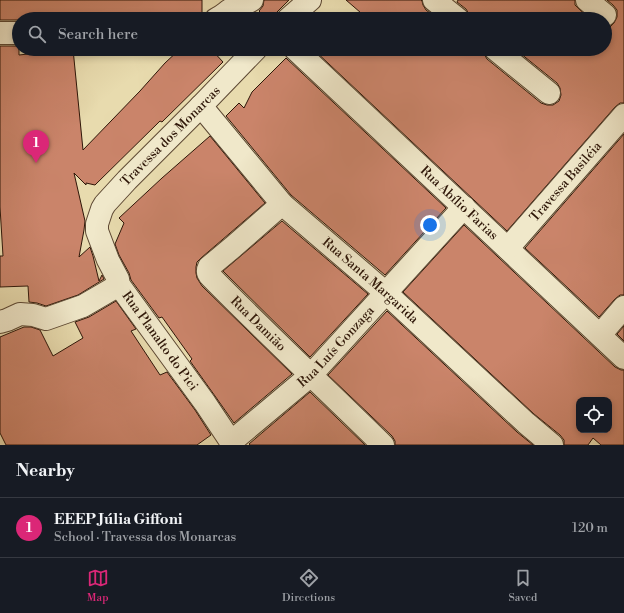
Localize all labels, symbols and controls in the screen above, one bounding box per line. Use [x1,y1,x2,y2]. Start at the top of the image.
search box [12,12,612,56]
icon: search [26,23,48,45]
text: Search here [58,25,138,44]
street label: Travessa dos Monarcas [117,83,224,190]
pin: 1 [23,130,49,163]
street label: Travessa Basiléia [527,138,605,225]
street label: Rua Abílio Farias [417,163,502,244]
your location [420,215,440,235]
street label: Rua Santa Margarida [319,234,422,327]
street label: Rua Planalto do Pici [119,288,201,394]
street label: Rua Damião [227,293,289,355]
street label: Rua Luís Gonzaga [294,303,378,391]
map controls [576,397,612,433]
button: locate [576,397,612,433]
text: Nearby [16,460,75,482]
text: EEEP Júlia Giffoni [54,510,183,529]
text: 1 [26,520,32,536]
text: 120 m [572,520,608,536]
text: School · Travessa dos Monarcas [54,529,236,545]
tab: Map [87,567,109,605]
tab: Directions [282,567,335,605]
tab: Saved [508,567,537,605]

